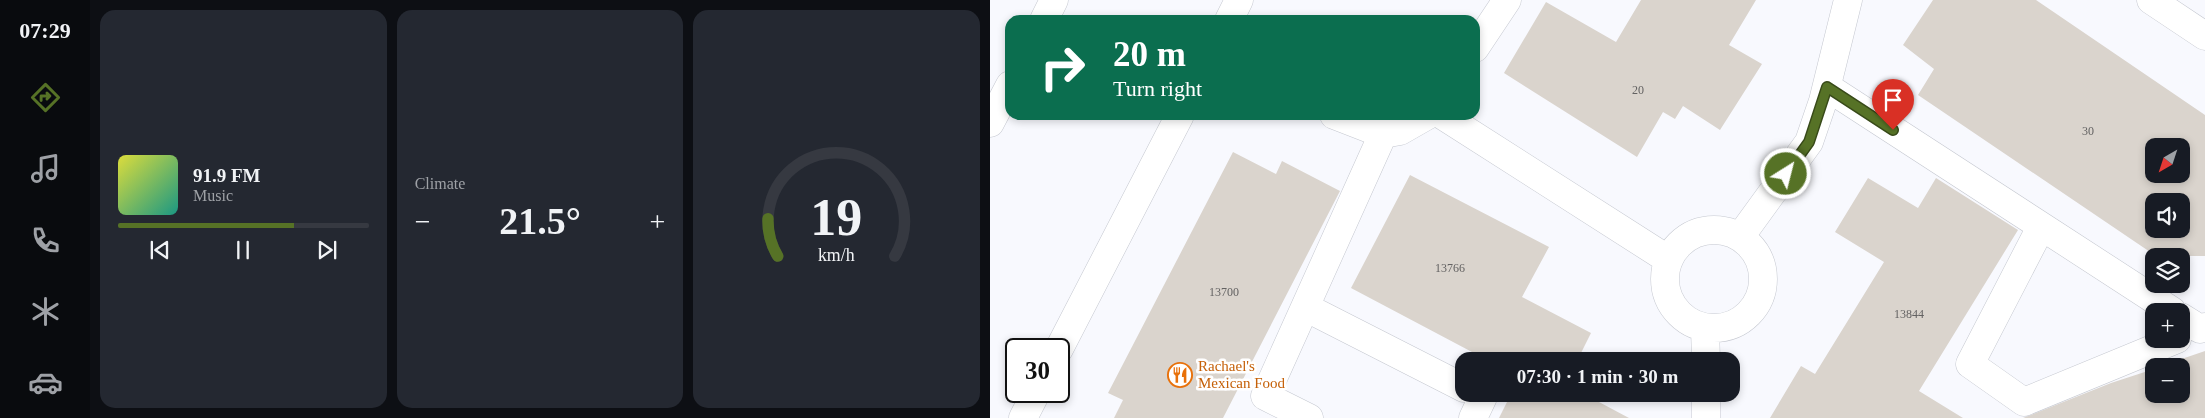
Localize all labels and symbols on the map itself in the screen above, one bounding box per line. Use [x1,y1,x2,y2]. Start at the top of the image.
pin [1872,79,1914,130]
house number: 20 [1632,83,1644,97]
house number: 30 [2082,124,2094,138]
north arrow [2145,138,2190,182]
position arrow [1759,147,1811,199]
house number: 13766 [1435,261,1465,275]
house number: 13700 [1209,285,1239,299]
house number: 13844 [1894,307,1924,321]
speed limit sign: 30 [1005,338,1070,403]
place label: Rachael's Mexican Food [1198,358,1286,391]
restaurant icon: Rachael's Mexican Food [1167,362,1193,388]

